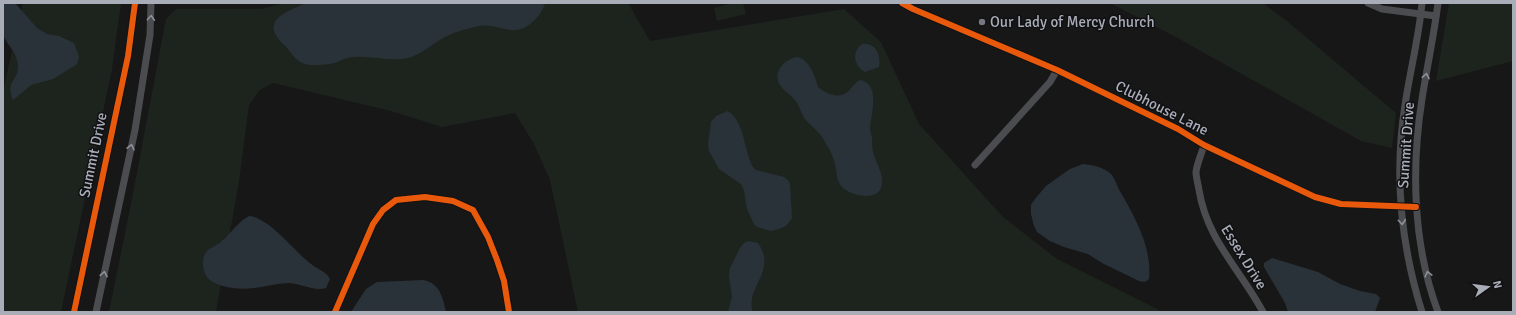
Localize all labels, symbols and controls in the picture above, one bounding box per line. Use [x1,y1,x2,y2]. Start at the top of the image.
place label: Our Lady of Mercy Church [990,13,1155,31]
one-way arrow [146,15,155,21]
marker: Our Lady of Mercy Church [977,17,987,27]
one-way arrow [1421,73,1430,79]
street label: Clubhouse Lane [1113,77,1211,139]
street label: Summit Drive [1394,101,1418,189]
street label: Summit Drive [75,111,111,199]
one-way arrow [126,143,134,150]
one-way arrow [1398,219,1407,225]
street label: Essex Drive [1217,221,1271,293]
north arrow [1468,267,1508,307]
one-way arrow [99,271,108,277]
one-way arrow [1424,271,1433,278]
text: N [1490,279,1504,290]

